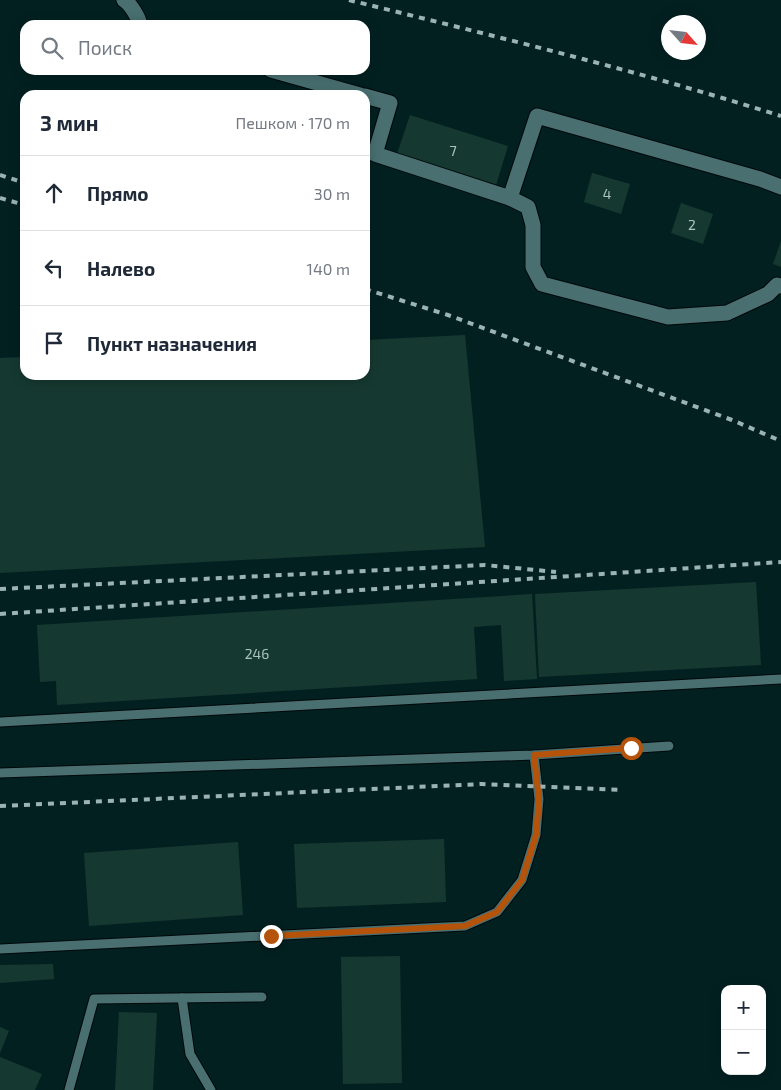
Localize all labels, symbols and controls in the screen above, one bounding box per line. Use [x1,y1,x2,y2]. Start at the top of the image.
north arrow [661,15,706,60]
search box [20,20,370,75]
icon: search [38,34,66,62]
text: Поиск [78,36,132,59]
text: 3 мин [40,110,98,135]
text: Пешком · 170 m [235,113,350,132]
house number: 7 [449,142,457,159]
icon: ahead [40,179,68,207]
text: Прямо [87,182,149,205]
text: 30 m [314,184,350,203]
house number: 4 [603,185,611,202]
house number: 2 [688,216,696,233]
icon: left [40,254,68,282]
text: Налево [87,257,155,280]
text: 140 m [307,259,350,278]
icon: arrive [40,329,68,357]
text: Пункт назначения [87,332,257,355]
house number: 246 [245,645,269,662]
route start [620,737,643,760]
route end [260,925,283,948]
map controls [721,985,766,1075]
button: + [721,985,766,1030]
button: − [721,1030,766,1075]

